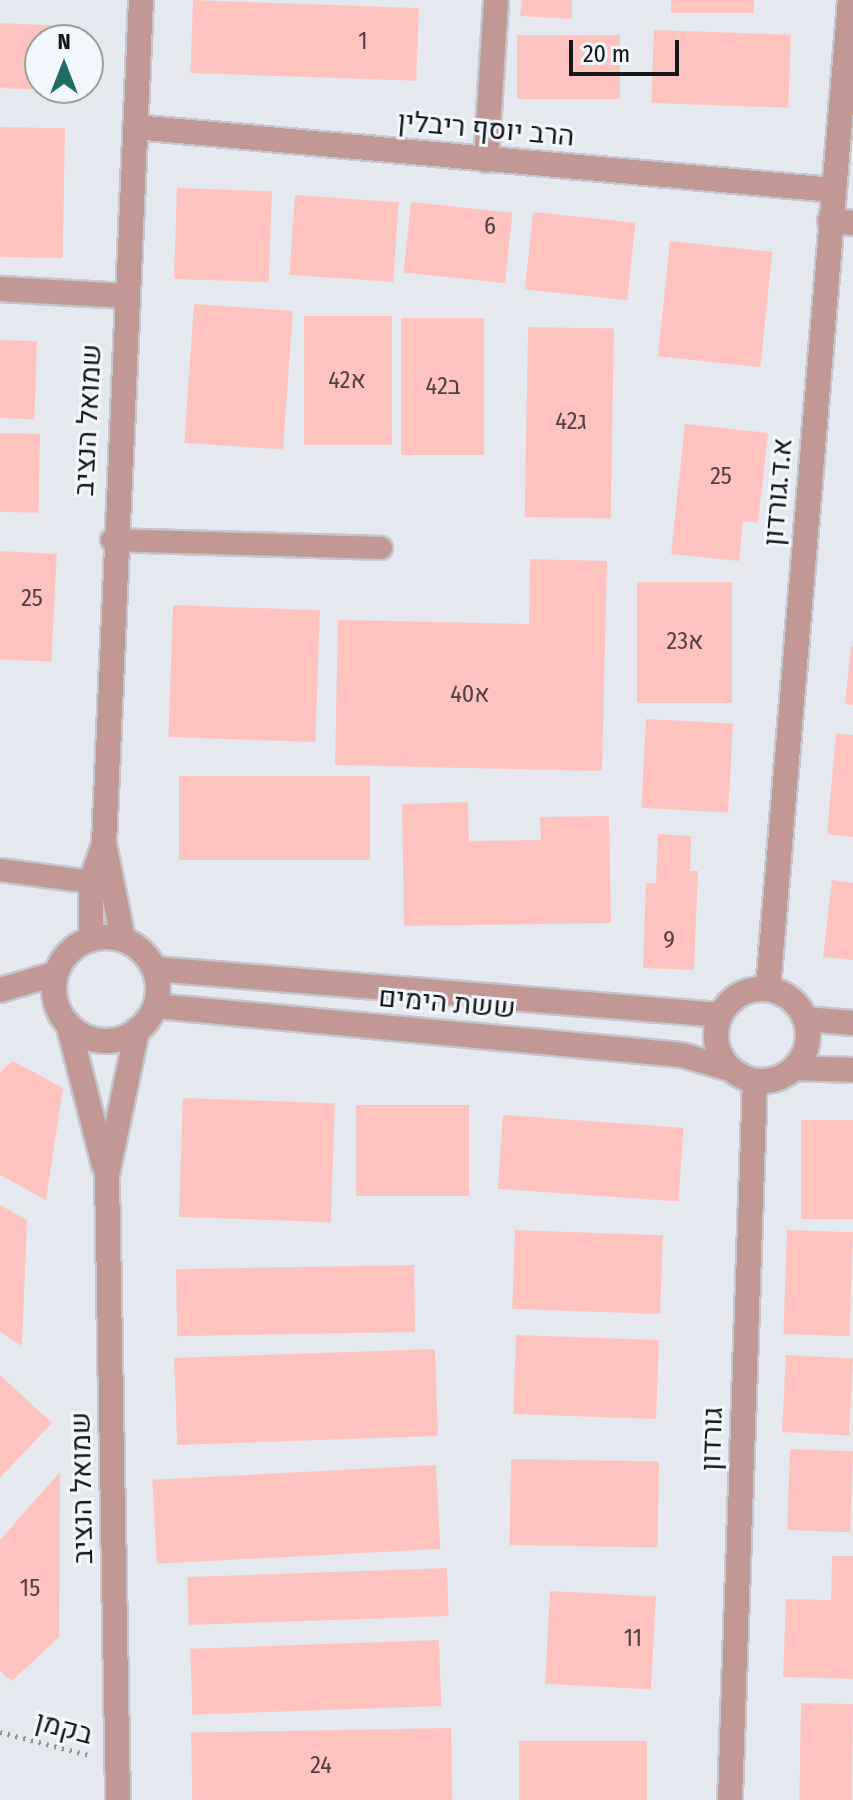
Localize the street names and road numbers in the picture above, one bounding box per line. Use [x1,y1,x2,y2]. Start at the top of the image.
street label: הרב יוסף ריבלין [396,105,576,153]
street label: שמואל הנציב [67,343,109,497]
street label: א.ד.גורדון [757,437,799,547]
street label: ששת הימים [377,980,517,1026]
street label: גורדון [694,1407,730,1471]
street label: שמואל הנציב [64,1412,100,1564]
street label: בקמן [32,1704,96,1752]

